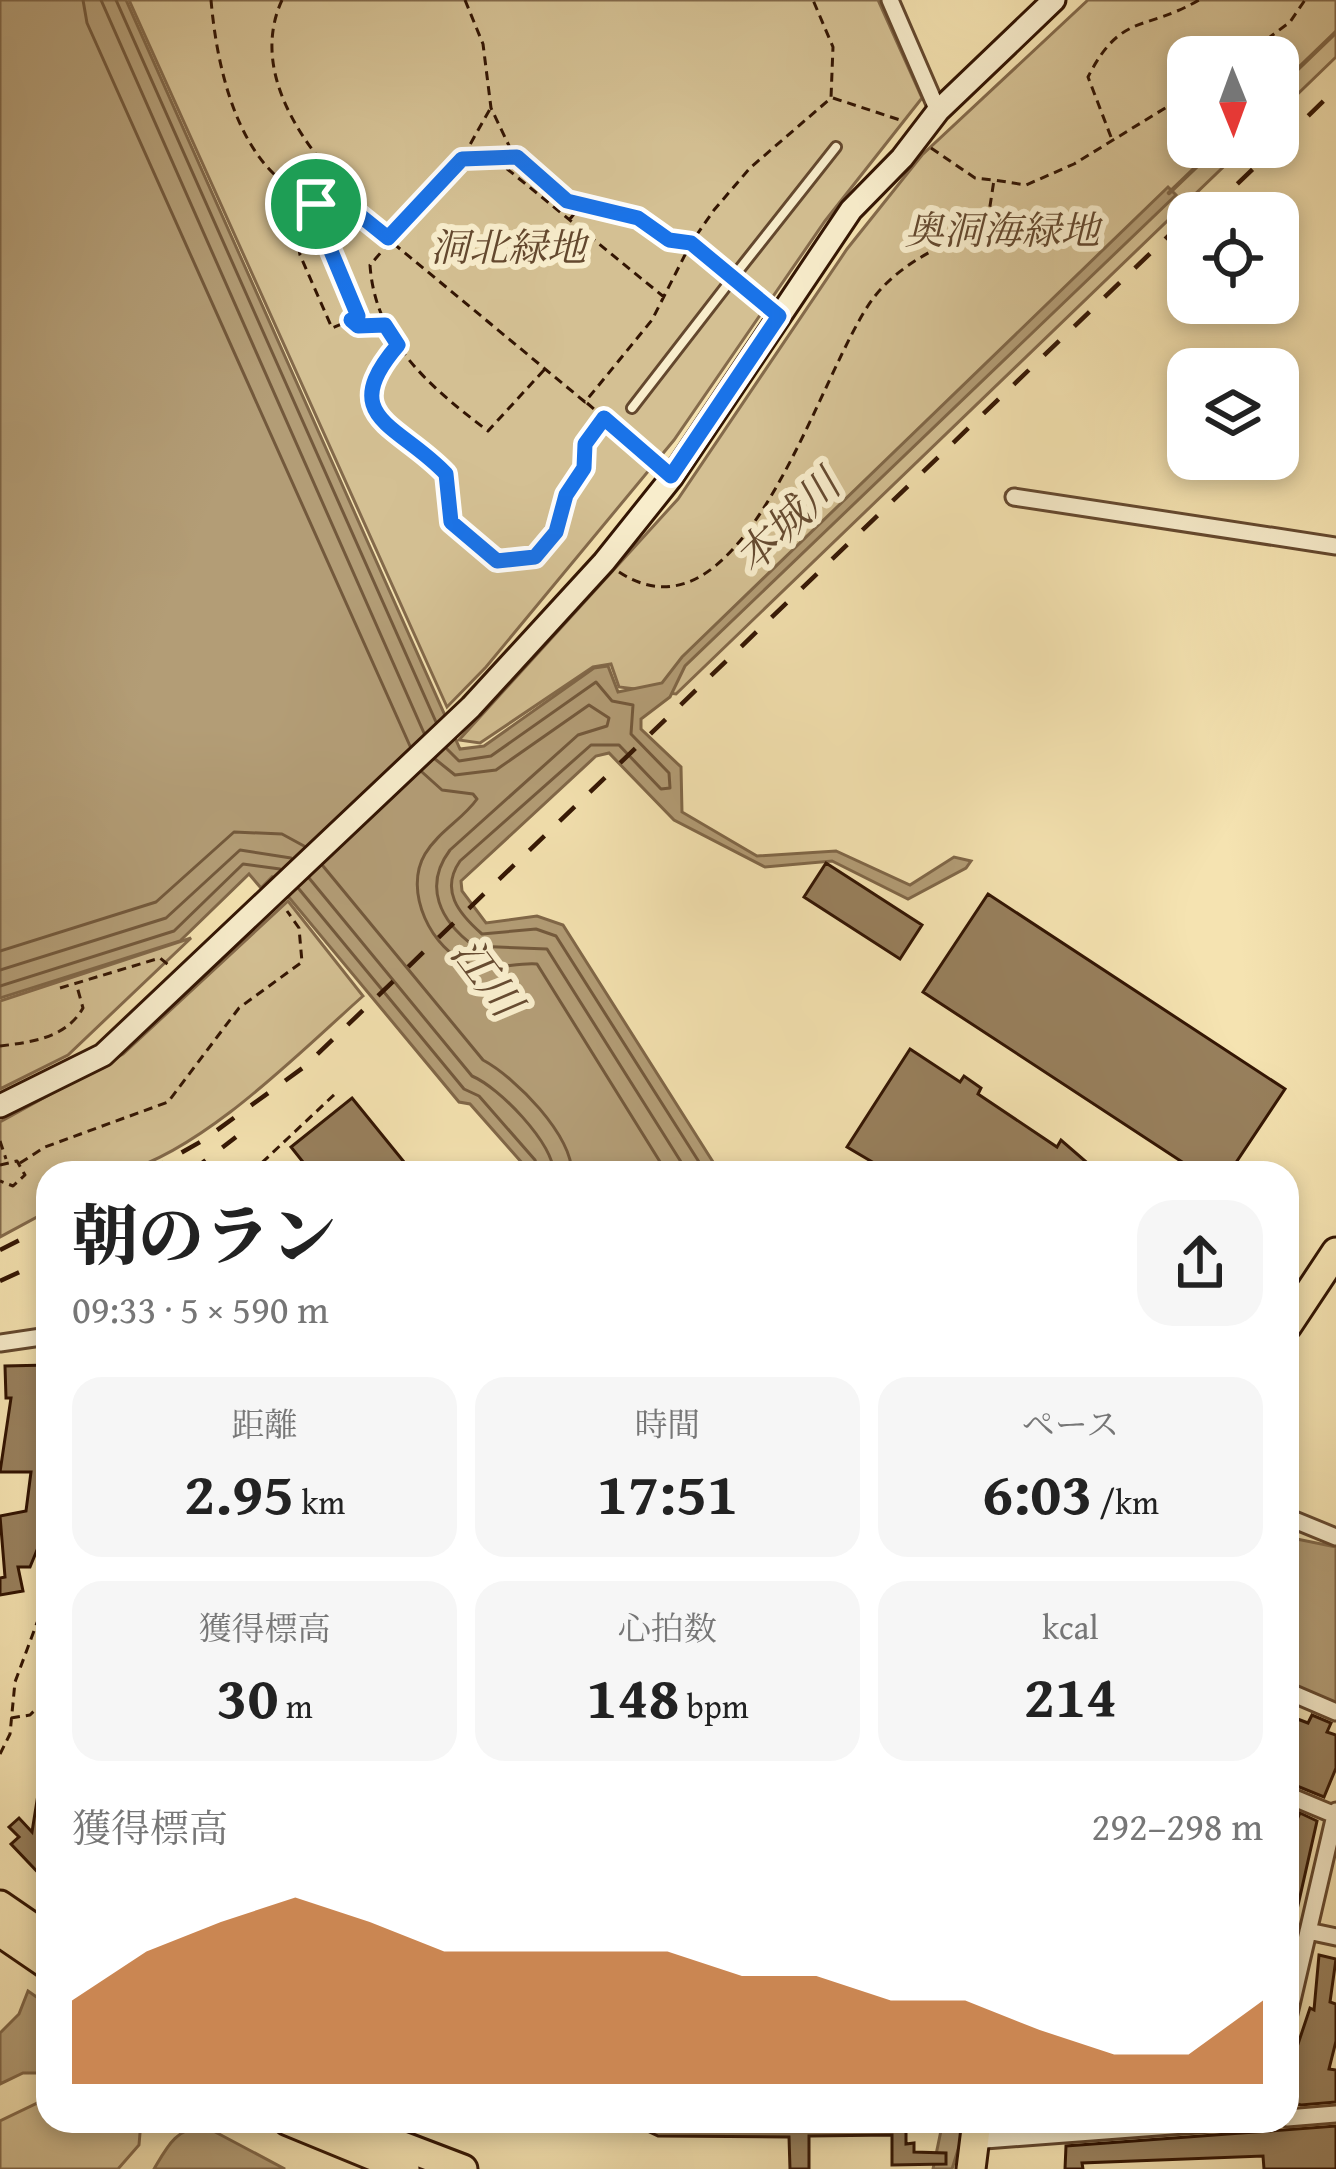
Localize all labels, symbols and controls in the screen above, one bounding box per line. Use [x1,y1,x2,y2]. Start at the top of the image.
north arrow [1167,36,1299,168]
map controls [1167,36,1299,480]
pin [265,153,367,255]
icon: arrive [283,171,349,237]
button: locate [1167,192,1299,324]
park label: 奥洞海緑地 [904,201,1103,258]
park label: 洞北緑地 [430,218,590,275]
button: layers [1167,348,1299,480]
water label: 本城川 [720,452,856,586]
water label: 江川 [438,925,539,1032]
text: 朝のラン [72,1186,336,1283]
button: share [1137,1200,1263,1326]
text: 09:33 · 5 × 590 m [72,1280,329,1337]
text: 距離 [232,1400,298,1448]
text: 時間 [635,1400,701,1448]
text: ペース [1022,1400,1119,1448]
text: 2.95 [184,1448,294,1536]
text: 17:51 [597,1448,738,1536]
text: 6:03 [982,1448,1092,1536]
text: km [294,1478,345,1526]
text: /km [1092,1478,1159,1526]
text: kcal [1042,1603,1099,1651]
text: 獲得標高 [199,1604,331,1652]
text: 心拍数 [618,1604,717,1652]
text: 214 [1024,1651,1117,1739]
text: 30 [216,1652,278,1740]
text: 148 [586,1652,680,1740]
text: m [278,1682,313,1730]
text: bpm [680,1682,749,1730]
text: 292–298 m [1091,1797,1263,1854]
text: 獲得標高 [72,1799,228,1856]

